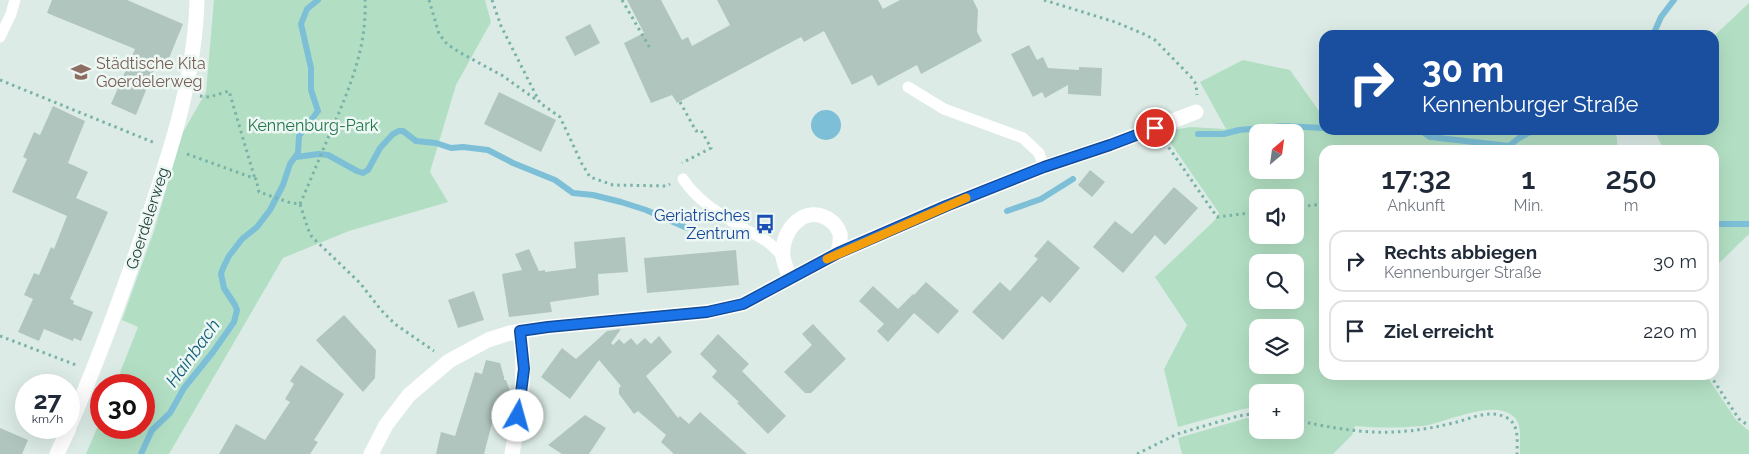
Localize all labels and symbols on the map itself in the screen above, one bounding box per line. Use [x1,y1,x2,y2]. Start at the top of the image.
place label: Städtische Kita Goerdelerweg [96,54,206,91]
school or university icon: Städtische Kita Goerdelerweg [70,61,92,83]
pin [1134,107,1176,149]
park label: Kennenburg-Park [248,116,379,135]
north arrow [1249,124,1304,179]
street label: Goerdelerweg [122,165,173,272]
place label: Geriatrisches Zentrum [654,206,750,243]
bus stop icon: Geriatrisches Zentrum [754,213,776,235]
water label: Hainbach [161,315,224,391]
speed limit sign: 30 [90,374,155,439]
position arrow [491,389,543,441]

